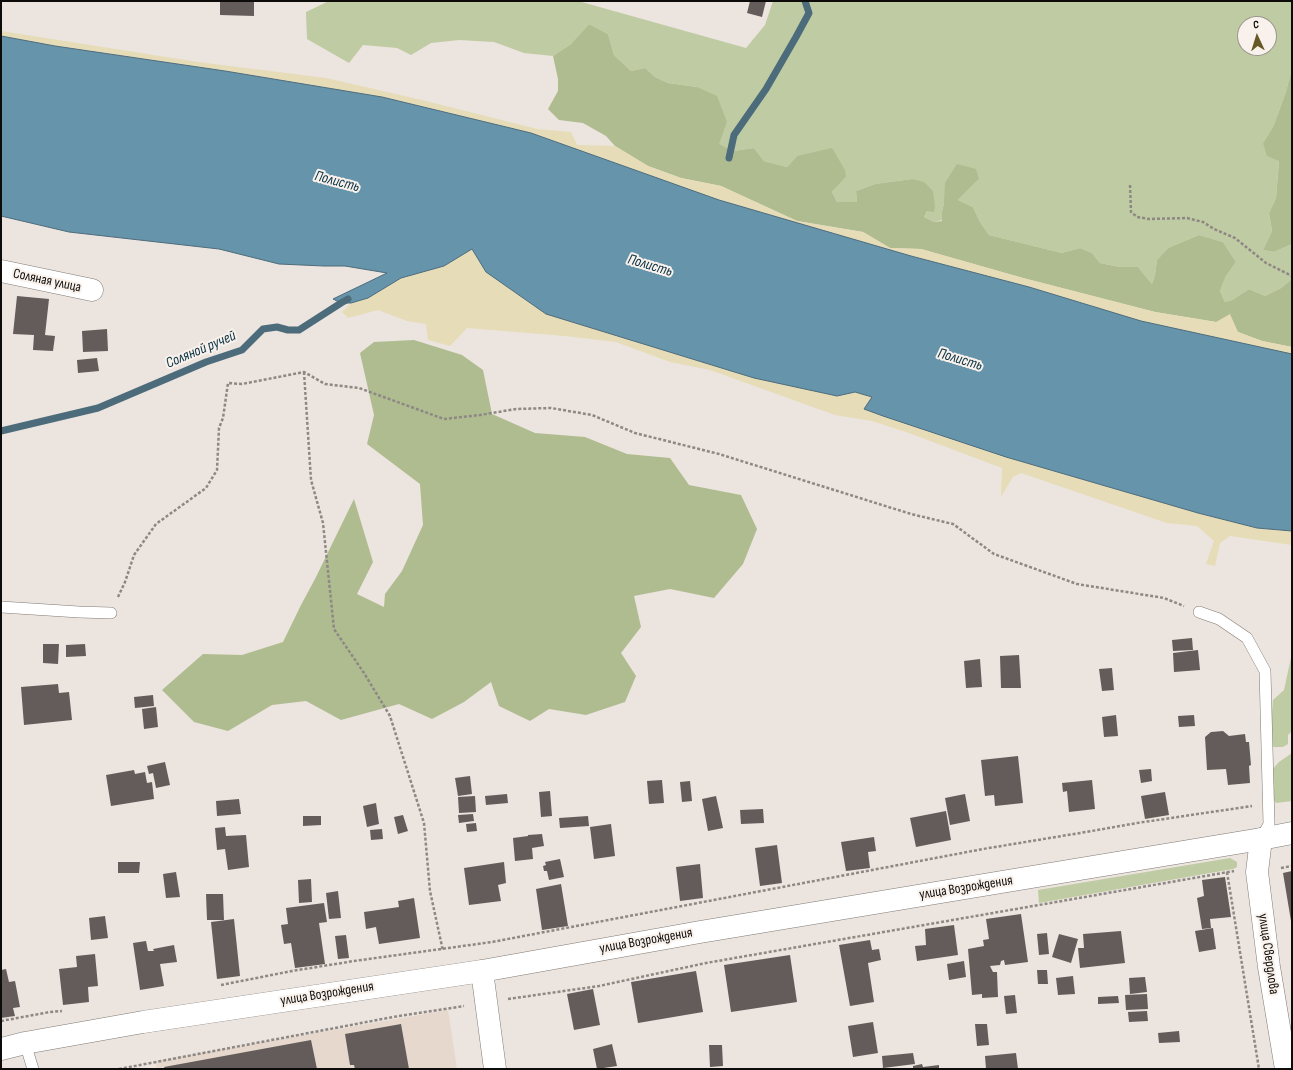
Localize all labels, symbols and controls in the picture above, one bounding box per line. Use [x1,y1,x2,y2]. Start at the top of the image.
north arrow [1237,16,1277,56]
text: С [1253,18,1259,31]
water label: Полисть [313,167,361,197]
water label: Полисть [625,251,675,281]
street label: Соляная улица [11,266,83,296]
water label: Соляной ручей [163,327,239,373]
water label: Полисть [935,345,985,375]
street label: улица Возрождения [918,872,1014,904]
street label: улица Свердлова [1254,913,1282,995]
street label: улица Возрождения [598,925,694,957]
street label: улица Возрождения [279,978,375,1010]

